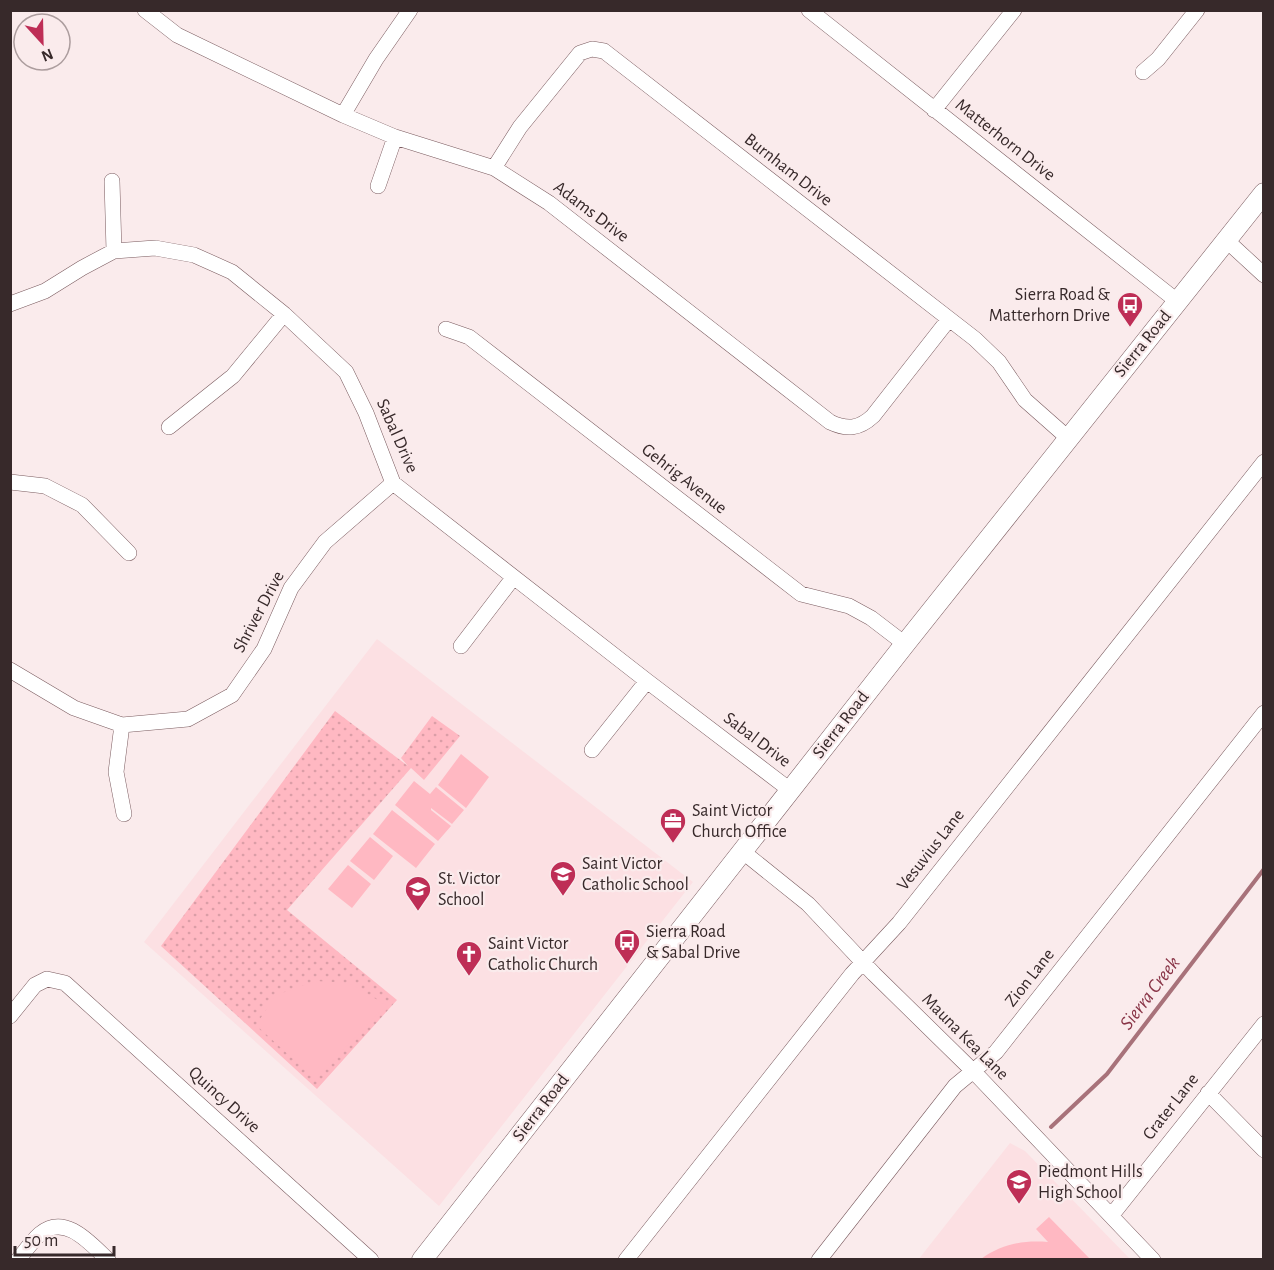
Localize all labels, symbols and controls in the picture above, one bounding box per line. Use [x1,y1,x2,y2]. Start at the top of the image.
north arrow [12,12,72,72]
text: N [39,45,55,64]
street label: Matterhorn Drive [952,96,1058,184]
street label: Burnham Drive [741,130,835,210]
street label: Adams Drive [550,178,632,246]
place label: Sierra Road & Matterhorn Drive [989,286,1110,325]
bus stop icon: Sierra Road & Matterhorn Drive [1115,290,1145,328]
street label: Sierra Road [1111,307,1175,381]
street label: Sabal Drive [373,396,421,476]
street label: Gehrig Avenue [638,440,730,518]
street label: Shriver Drive [230,568,288,656]
street label: Sierra Road [809,688,873,762]
street label: Sabal Drive [720,709,794,771]
place label: Saint Victor Church Office [692,802,787,841]
office icon: Saint Victor Church Office [658,806,688,844]
street label: Vesuvius Lane [894,806,968,894]
place label: Saint Victor Catholic School [582,855,689,894]
school or university icon: Saint Victor Catholic School [548,859,578,897]
place label: St. Victor School [438,870,500,909]
school or university icon: St. Victor School [403,874,433,912]
place label: Sierra Road & Sabal Drive [646,923,740,962]
bus stop icon: Sierra Road & Sabal Drive [612,927,642,965]
place label: Saint Victor Catholic Church [488,935,598,974]
church icon: Saint Victor Catholic Church [454,939,484,977]
street label: Zion Lane [1002,946,1058,1010]
water label: Sierra Creek [1116,953,1184,1033]
street label: Mauna Kea Lane [918,990,1012,1084]
street label: Quincy Drive [185,1063,263,1137]
street label: Crater Lane [1140,1070,1202,1144]
street label: Sierra Road [509,1071,573,1145]
place label: Piedmont Hills High School [1038,1163,1143,1202]
school or university icon: Piedmont Hills High School [1004,1167,1034,1205]
scale bar [15,1219,114,1257]
text: 50 m [24,1232,58,1250]

